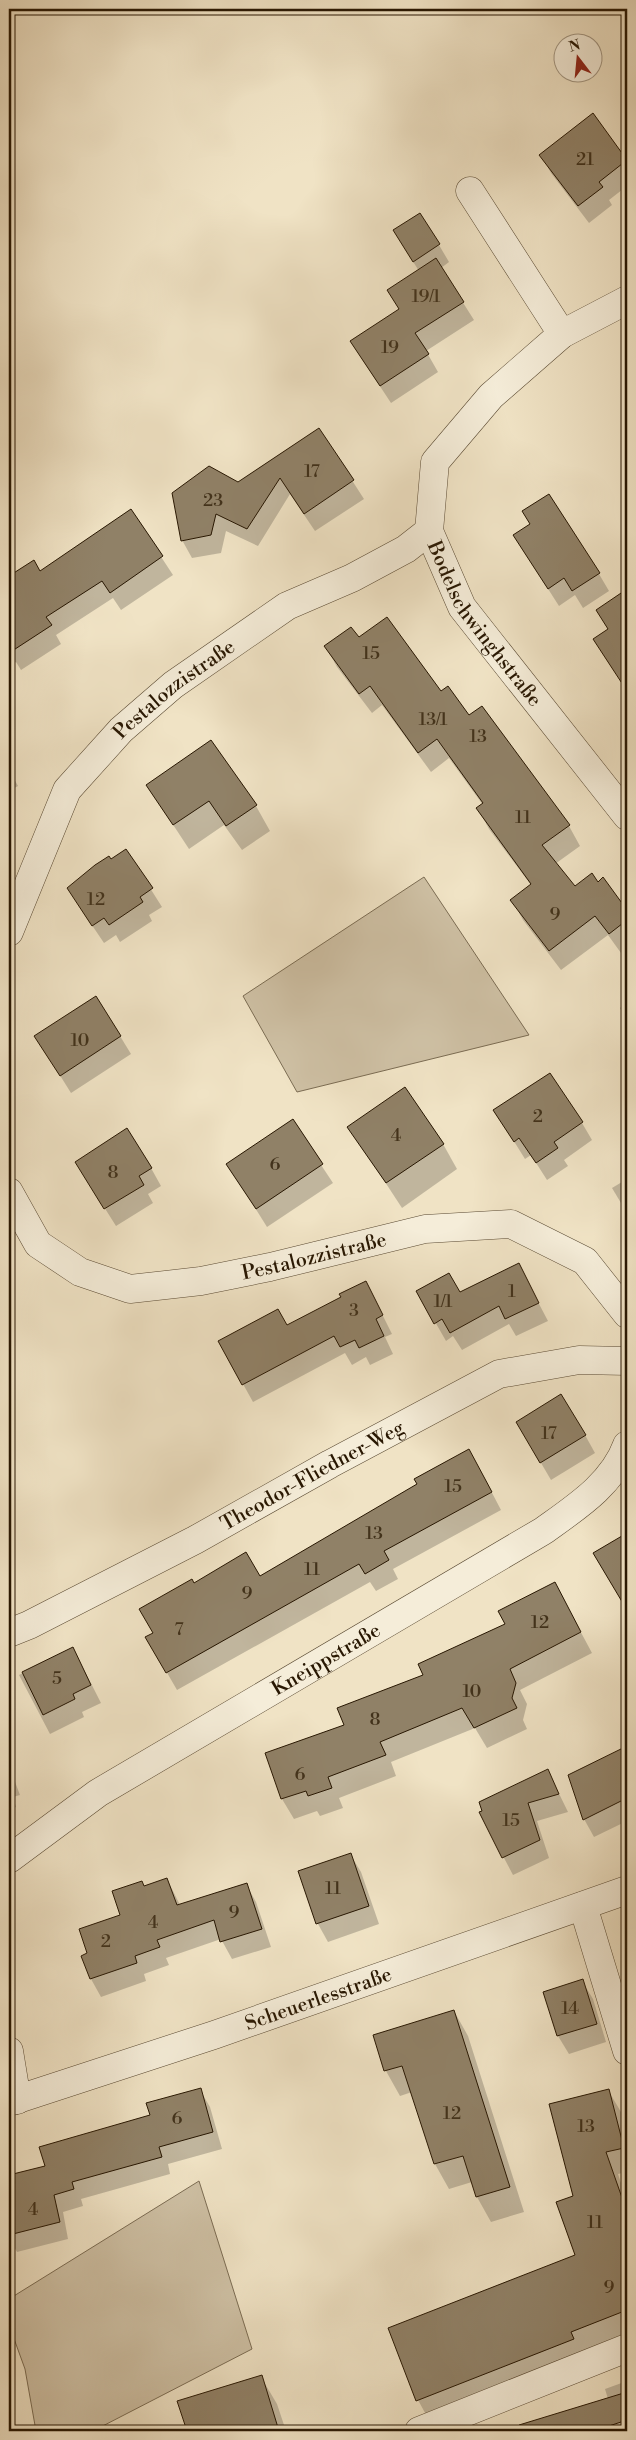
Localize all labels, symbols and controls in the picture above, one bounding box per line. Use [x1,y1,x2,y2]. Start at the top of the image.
north arrow [554,32,604,82]
text: N [567,36,582,57]
house number: 21 [576,148,594,171]
house number: 19/1 [411,285,441,308]
house number: 19 [381,336,399,359]
house number: 17 [304,460,320,483]
house number: 23 [203,489,223,512]
street label: Bodelschwinghstraße [420,536,547,712]
street label: Pestalozzistraße [108,635,240,745]
house number: 15 [362,642,380,665]
house number: 13/1 [419,708,448,731]
house number: 13 [469,725,487,748]
house number: 11 [515,806,531,829]
house number: 12 [87,888,105,911]
house number: 9 [550,903,561,926]
house number: 10 [70,1029,90,1052]
house number: 2 [533,1105,543,1128]
house number: 4 [391,1124,402,1147]
house number: 6 [270,1153,281,1176]
house number: 8 [107,1161,119,1184]
street label: Pestalozzistraße [240,1228,389,1286]
house number: 1 [508,1280,516,1303]
house number: 1/1 [434,1290,453,1313]
house number: 3 [349,1299,359,1322]
street label: Theodor-Fliedner-Weg [217,1415,410,1537]
house number: 17 [541,1422,557,1445]
house number: 15 [444,1475,462,1498]
house number: 13 [365,1522,383,1545]
house number: 11 [304,1558,320,1581]
house number: 9 [242,1582,253,1605]
house number: 12 [531,1611,549,1634]
house number: 7 [174,1618,184,1641]
street label: Kneippstraße [267,1618,386,1702]
house number: 5 [52,1667,62,1690]
house number: 10 [462,1680,482,1703]
house number: 8 [369,1708,381,1731]
house number: 6 [295,1763,306,1786]
house number: 15 [502,1809,520,1832]
house number: 11 [325,1877,341,1900]
house number: 9 [229,1901,240,1924]
house number: 4 [148,1911,159,1934]
house number: 2 [101,1930,111,1953]
street label: Scheuerlesstraße [242,1963,395,2037]
house number: 14 [561,1997,579,2020]
house number: 12 [443,2102,461,2125]
house number: 6 [172,2107,183,2130]
house number: 13 [577,2115,595,2138]
house number: 4 [28,2198,39,2221]
house number: 11 [587,2211,603,2234]
house number: 9 [604,2276,615,2299]

